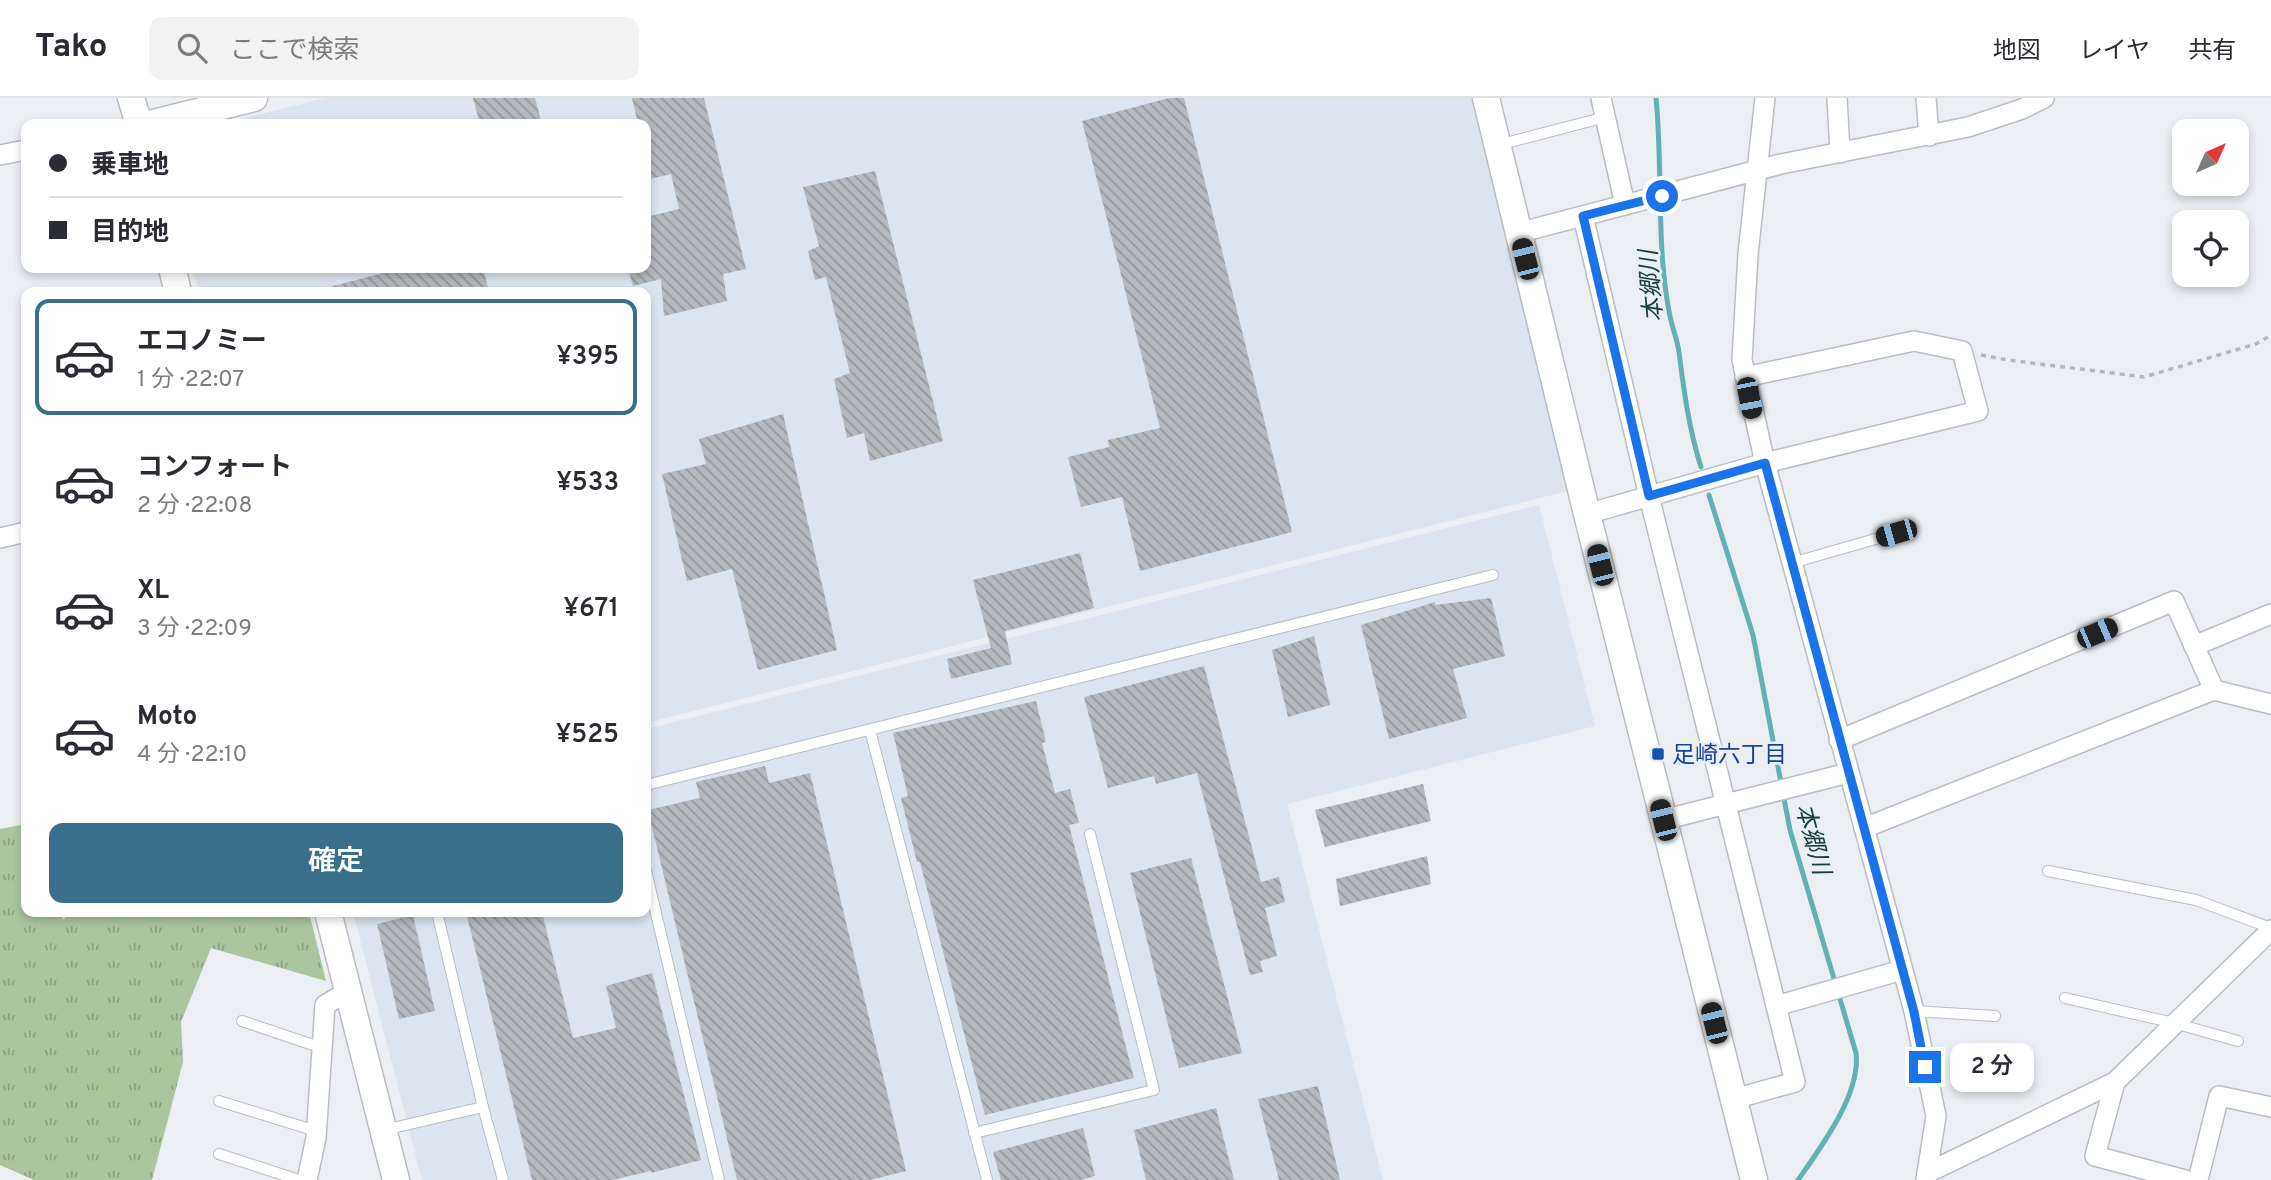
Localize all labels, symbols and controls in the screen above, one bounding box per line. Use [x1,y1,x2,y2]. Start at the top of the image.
search box [149,17,639,80]
text: Tako [35,27,107,69]
icon: search [173,29,211,67]
text: ここで検索 [229,35,359,68]
text: 地図 [1993,37,2041,67]
text: レイヤ [2079,37,2150,67]
text: 共有 [2188,37,2236,67]
north arrow [2172,119,2249,196]
map controls [2172,119,2249,287]
text: 乗車地 [91,150,169,183]
route start [1646,180,1678,212]
button: locate [2172,210,2249,287]
text: 目的地 [91,217,169,250]
car [1510,236,1541,282]
water label: 本郷川 [1635,246,1671,323]
icon: car [53,326,116,389]
text: エコノミー [137,326,267,359]
text: ¥395 [556,341,619,374]
text: 1 分 · 22:07 [137,366,244,395]
car [1735,375,1764,421]
icon: car [53,452,116,515]
text: コンフォート [137,452,292,485]
text: ¥533 [556,467,619,500]
text: 2 分 · 22:08 [137,492,252,521]
car [1873,517,1920,549]
car [1585,542,1616,588]
text: XL [137,575,169,608]
icon: car [53,578,116,641]
text: ¥671 [563,593,619,626]
text: 3 分 · 22:09 [137,615,252,644]
car [2074,615,2121,651]
text: Moto [137,701,197,734]
icon: car [53,704,116,767]
text: ¥525 [556,719,619,752]
text: 4 分 · 22:10 [137,741,247,770]
place label: 足崎六丁目 [1672,742,1787,771]
marker: 足崎六丁目 [1650,746,1666,762]
car [1648,797,1679,843]
water label: 本郷川 [1787,801,1836,881]
button: 確定 [49,823,623,903]
car [1699,1000,1730,1046]
callout: 2 分 [1950,1042,2034,1091]
route end [1909,1051,1941,1083]
text: 2 分 [1971,1053,2013,1082]

